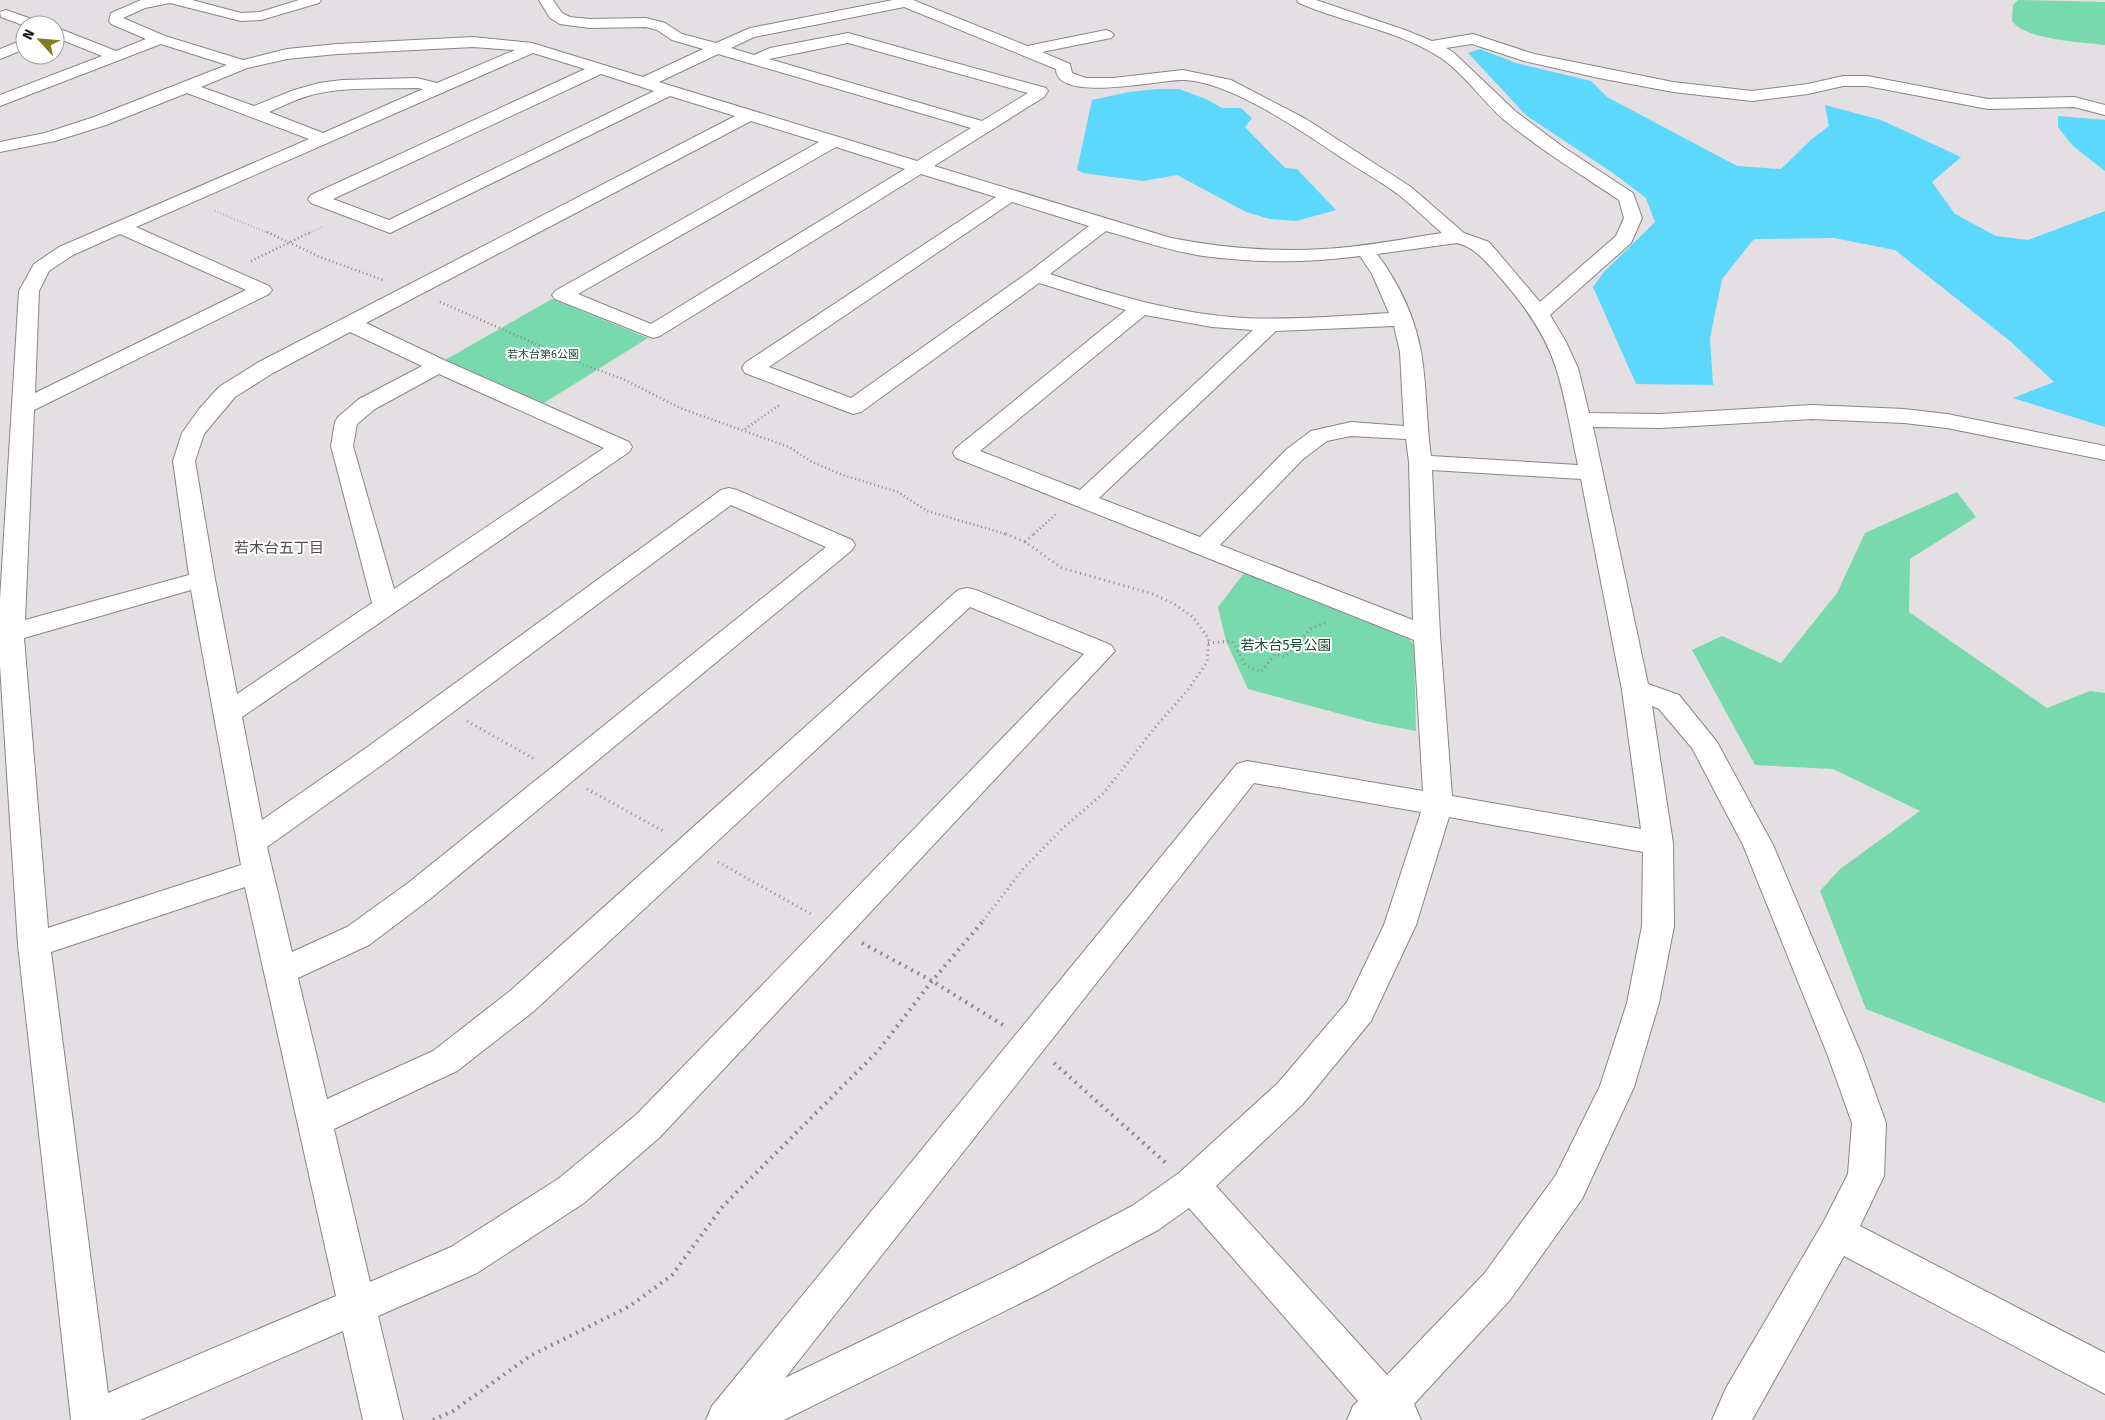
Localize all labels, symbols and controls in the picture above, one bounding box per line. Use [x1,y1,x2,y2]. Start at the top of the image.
north arrow [15,15,65,65]
text: N [19,27,38,42]
park label: 若木台第6公園 [507,348,579,361]
district label: 若木台五丁目 [234,539,324,557]
park label: 若木台5号公園 [1240,637,1332,654]

